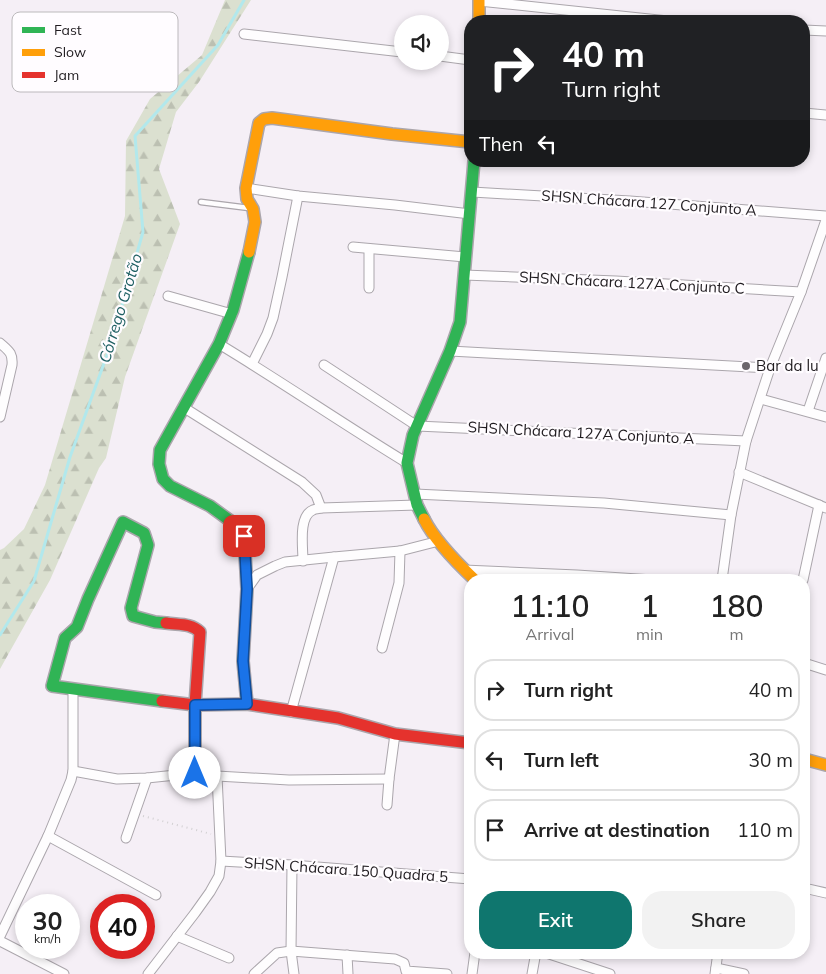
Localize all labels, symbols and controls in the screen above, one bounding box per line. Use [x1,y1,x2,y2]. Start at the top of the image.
legend [12,12,178,92]
map controls [394,15,449,70]
button: sound [394,15,449,70]
text: Fast [54,21,82,39]
text: 40 m [562,32,645,76]
icon: right [479,35,544,100]
text: Slow [54,43,86,61]
text: Jam [54,66,79,84]
text: Turn right [562,75,660,103]
icon: left [533,130,561,158]
text: Then [479,132,523,156]
street label: SHSN Chácara 127 Conjunto A [541,186,757,220]
water label: Córrego Grotão [94,251,146,365]
street label: SHSN Chácara 127A Conjunto C [519,267,745,298]
place label: Bar da lu [756,356,819,375]
marker: Bar da lu [740,360,752,372]
street label: SHSN Chácara 127A Conjunto A [467,417,695,448]
pin [223,515,265,557]
icon: arrive [230,522,258,550]
text: 11:10 [510,587,590,625]
text: 1 [641,587,659,625]
text: 180 [710,587,764,625]
text: Arrival [526,624,574,644]
text: min [636,624,663,644]
text: m [730,624,744,644]
icon: right [481,676,509,704]
text: Turn right [524,678,613,702]
text: 40 m [749,678,793,702]
position arrow [168,746,220,798]
icon: left [481,746,509,774]
text: Turn left [524,748,599,772]
text: 30 m [749,748,793,772]
icon: arrive [481,816,509,844]
text: Arrive at destination [524,818,710,842]
text: 110 m [737,818,793,842]
street label: SHSN Chácara 150 Quadra 5 [243,853,449,886]
button: Exit [479,891,632,949]
button: Share [642,891,795,949]
speed limit sign: 40 [90,894,155,959]
text: 30 [32,905,63,936]
text: km/h [34,931,61,946]

